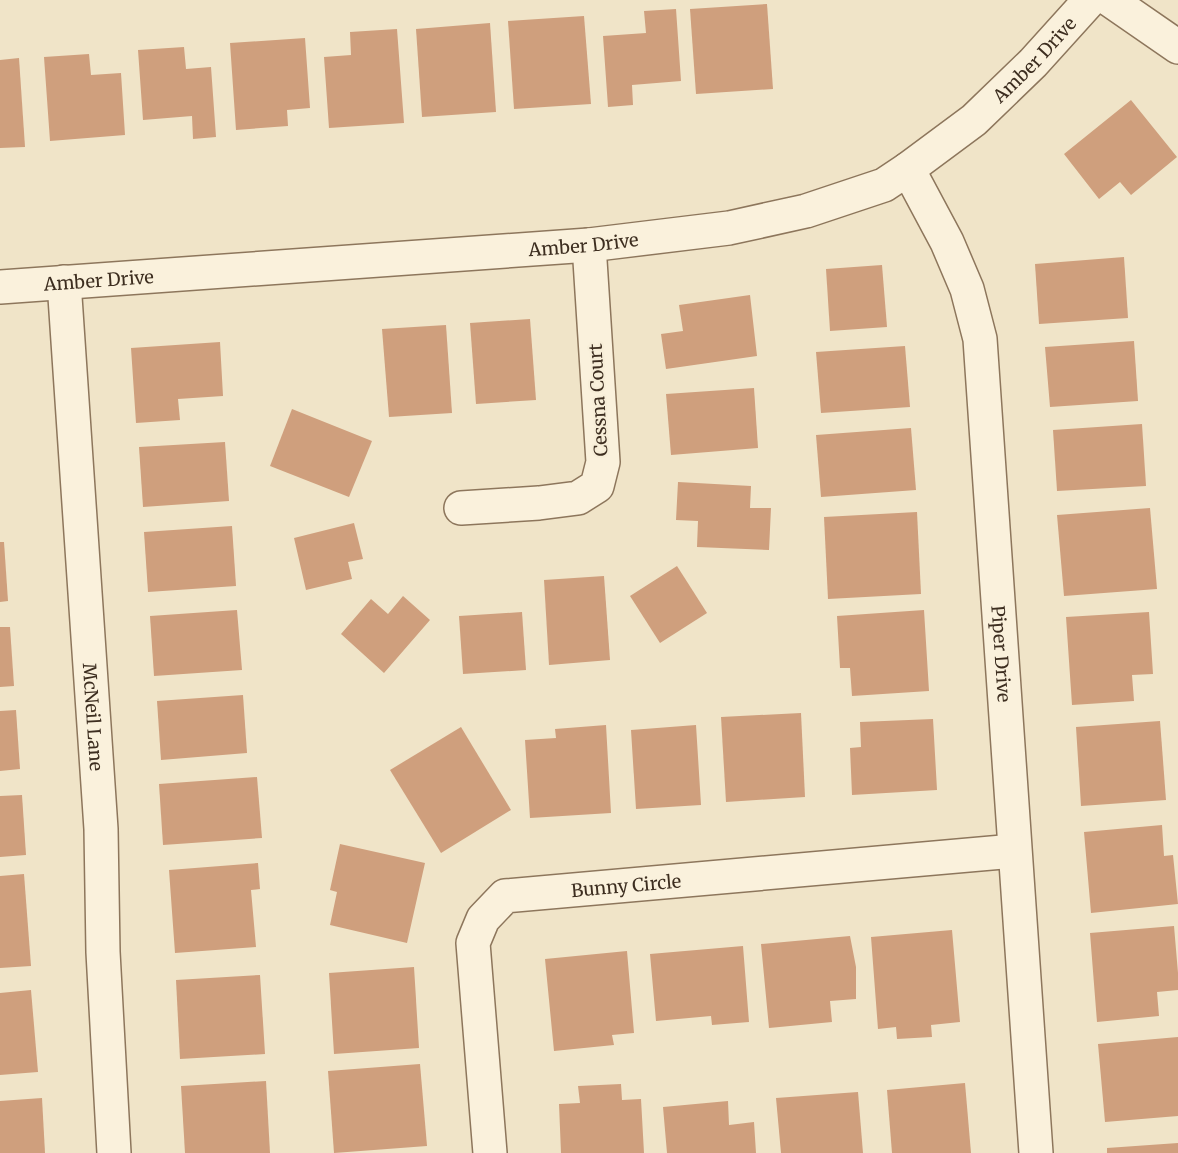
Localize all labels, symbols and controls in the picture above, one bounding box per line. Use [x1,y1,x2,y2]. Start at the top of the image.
street label: Amber Drive [987,12,1081,108]
street label: Amber Drive [527,228,640,261]
street label: Amber Drive [42,265,155,295]
street label: Cessna Court [584,343,612,457]
street label: Piper Drive [987,604,1016,703]
street label: McNeil Lane [78,662,109,772]
street label: Bunny Circle [570,869,682,902]

